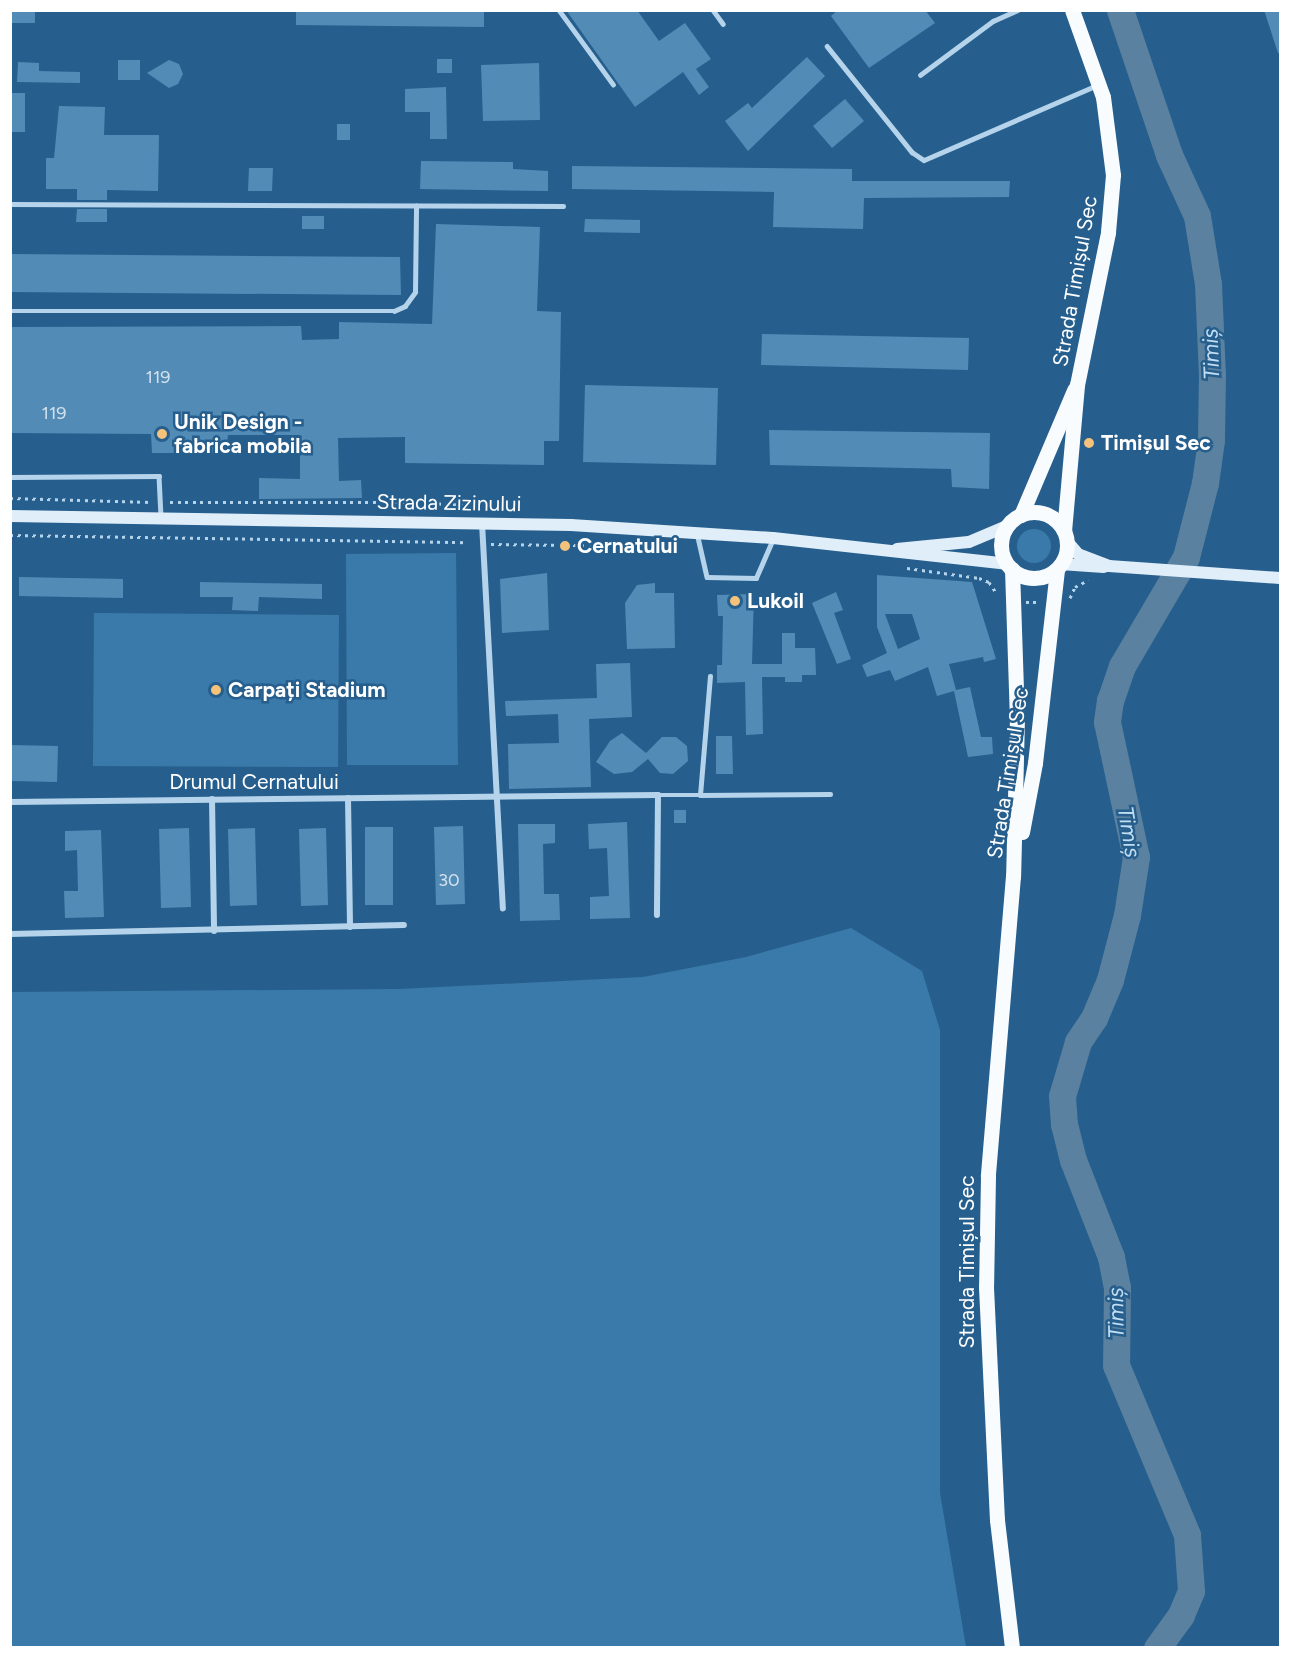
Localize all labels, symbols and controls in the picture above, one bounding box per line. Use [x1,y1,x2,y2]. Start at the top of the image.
street label: Strada Timișul Sec [1048,194,1102,368]
water label: Timiș [1197,328,1225,380]
house number: 119 [145,366,171,388]
house number: 119 [41,402,67,424]
place label: Unik Design - fabrica mobila [174,409,312,459]
marker: Unik Design - fabrica mobila [155,427,169,441]
place label: Timișul Sec [1101,430,1211,456]
marker: Timișul Sec [1082,436,1096,450]
street label: Strada Zizinului [376,489,522,517]
place label: Cernatului [577,533,678,559]
marker: Cernatului [558,539,572,553]
place label: Lukoil [747,588,804,614]
marker: Lukoil [728,594,742,608]
place label: Carpați Stadium [228,677,386,703]
marker: Carpați Stadium [209,683,223,697]
street label: Strada Timișul Sec [982,686,1034,860]
street label: Drumul Cernatului [169,769,339,795]
water label: Timiș [1112,805,1146,859]
house number: 30 [438,869,460,891]
street label: Strada Timișul Sec [954,1175,980,1349]
water label: Timiș [1102,1287,1130,1339]

